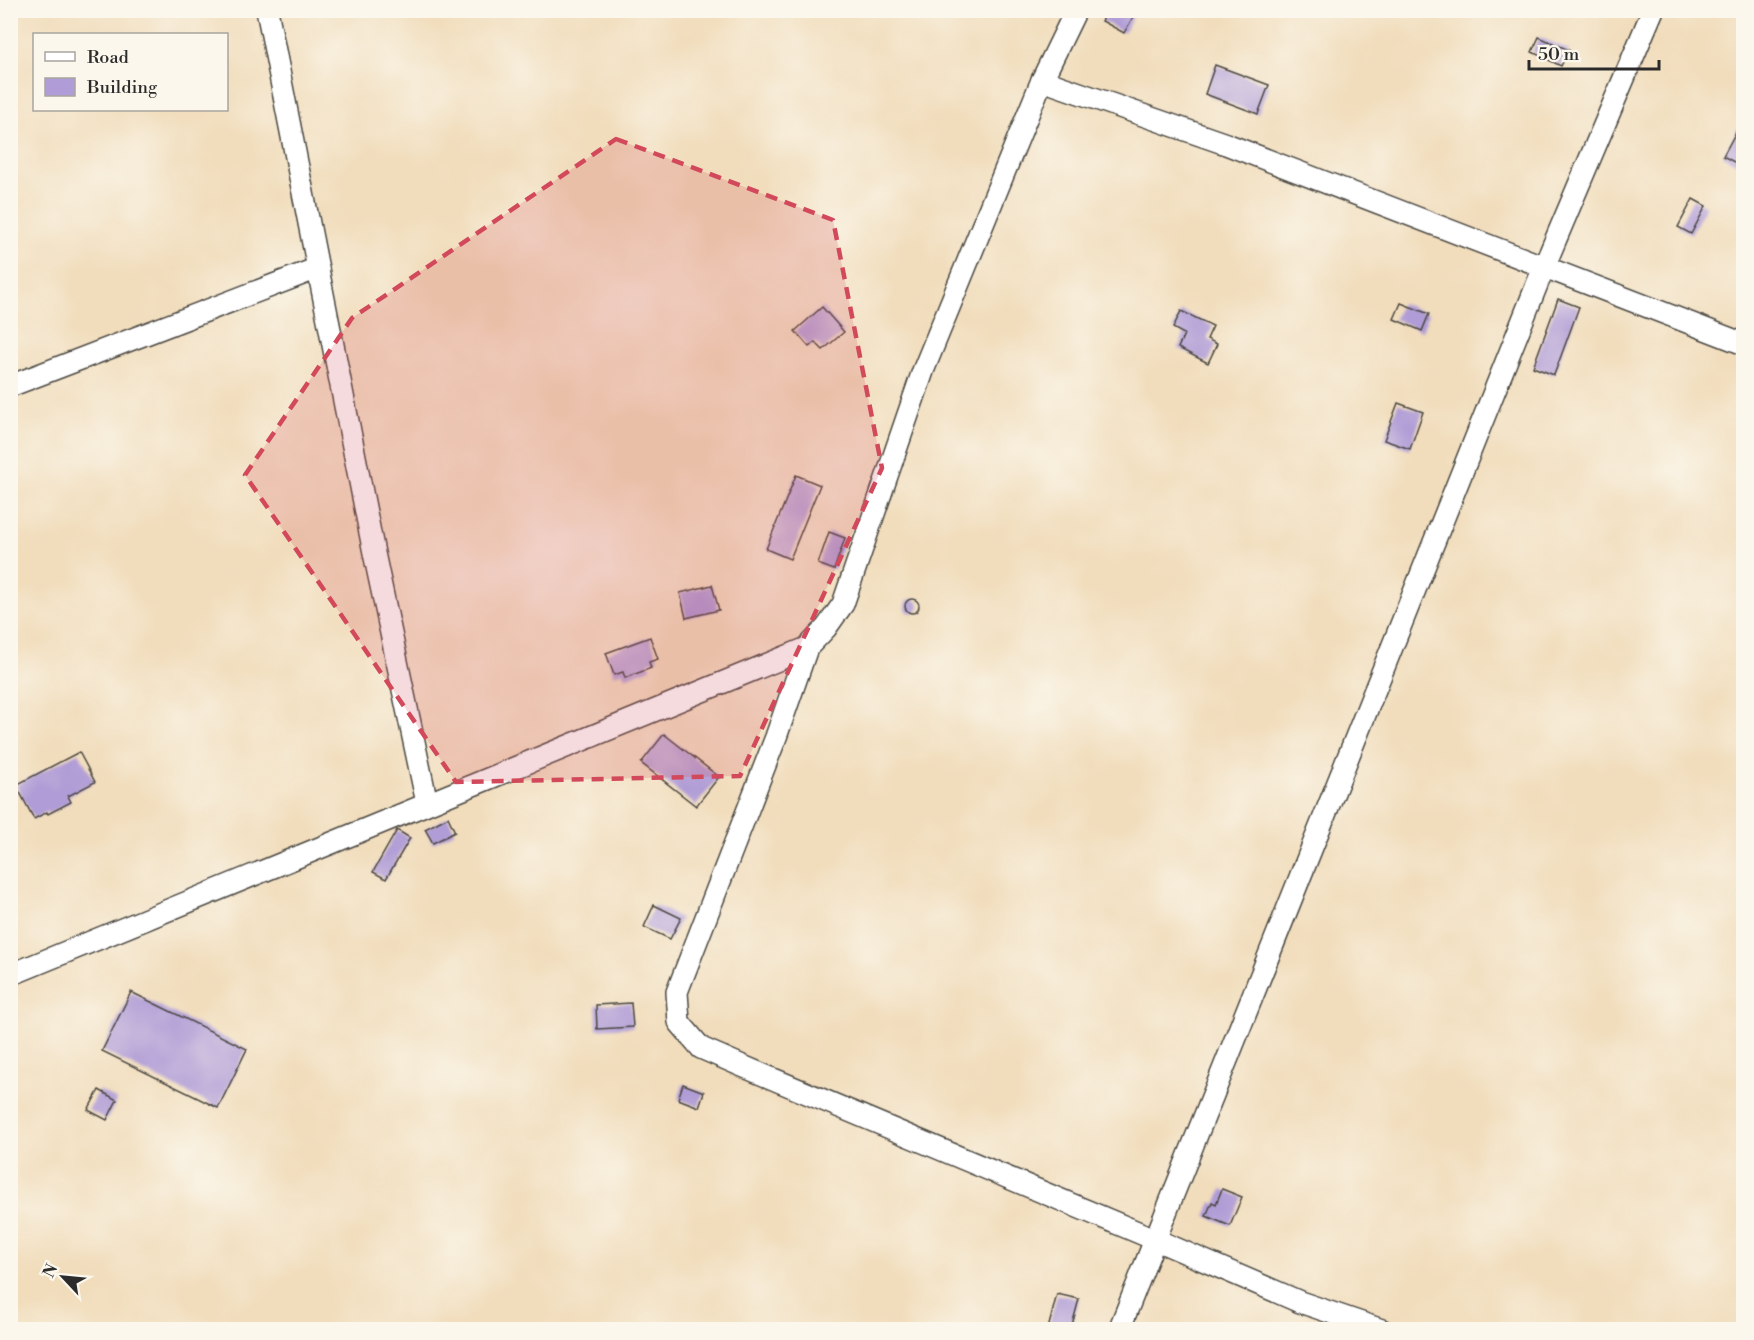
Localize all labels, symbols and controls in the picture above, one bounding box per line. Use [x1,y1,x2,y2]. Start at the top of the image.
legend [33,33,228,111]
scale bar [1529,33,1660,71]
text: 50 m [1538,43,1580,66]
text: Road [87,46,130,69]
text: Building [86,76,158,99]
north arrow [33,1247,93,1307]
text: N [39,1260,62,1281]

